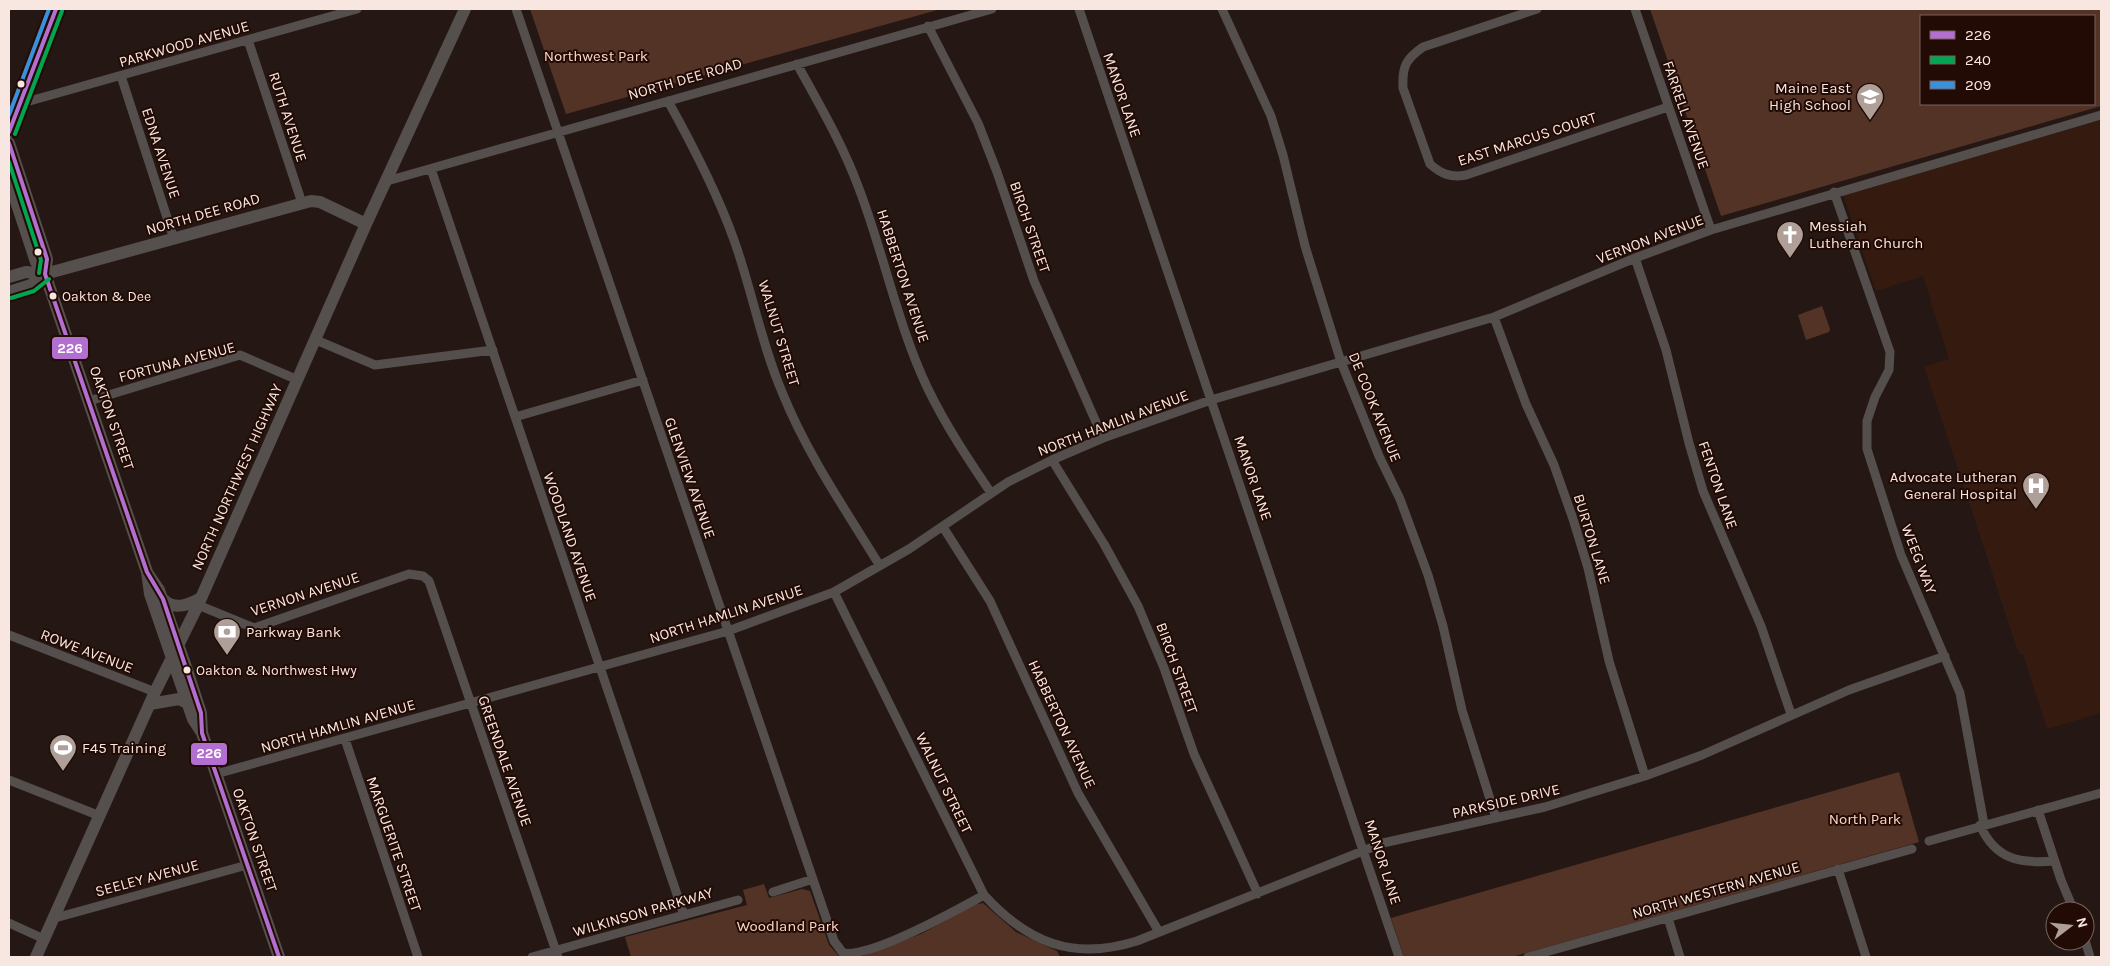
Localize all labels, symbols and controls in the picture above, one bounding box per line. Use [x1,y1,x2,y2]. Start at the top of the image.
legend [1920,15,2095,105]
street label: PARKWOOD AVENUE [117,17,251,71]
text: 226 [1965,26,1991,44]
park label: Northwest Park [544,47,648,65]
street label: MANOR LANE [1099,50,1145,140]
text: 240 [1965,51,1991,69]
street label: NORTH DEE ROAD [626,54,744,104]
street label: FARRELL AVENUE [1659,58,1713,172]
street label: RUTH AVENUE [265,70,311,164]
text: 209 [1965,76,1991,94]
unlabelled marker [16,79,26,89]
place label: Maine East High School [1769,79,1851,114]
school or university icon: Maine East High School [1855,82,1885,121]
street label: EDNA AVENUE [138,105,184,201]
street label: EAST MARCUS COURT [1455,108,1599,170]
street label: BIRCH STREET [1006,179,1054,276]
street label: NORTH DEE ROAD [144,189,262,239]
street label: HABBERTON AVENUE [873,207,933,345]
street label: VERNON AVENUE [1594,210,1706,268]
place label: Messiah Lutheran Church [1809,217,1923,252]
church icon: Messiah Lutheran Church [1775,220,1805,259]
unlabelled marker [33,247,43,257]
street label: WALNUT STREET [754,278,804,389]
place label: Oakton & Dee [62,288,151,305]
marker: Oakton & Dee [48,291,58,301]
line badge: 226 [51,336,89,360]
street label: FORTUNA AVENUE [117,338,237,386]
text: 226 [57,340,83,357]
street label: DE COOK AVENUE [1345,350,1405,464]
street label: OAKTON STREET [86,364,138,473]
street label: NORTH NORTHWEST HIGHWAY [188,380,287,573]
street label: NORTH HAMLIN AVENUE [1035,386,1191,460]
street label: GLENVIEW AVENUE [661,415,719,541]
street label: MANOR LANE [1230,433,1276,523]
street label: FENTON LANE [1695,439,1741,531]
place label: Advocate Lutheran General Hospital [1890,468,2017,503]
street label: WOODLAND AVENUE [539,470,601,604]
hospital icon: Advocate Lutheran General Hospital [2021,471,2051,510]
street label: BURTON LANE [1570,492,1614,586]
street label: WEEG WAY [1898,522,1941,597]
street label: VERNON AVENUE [248,568,362,620]
street label: NORTH HAMLIN AVENUE [647,581,805,647]
bank icon: Parkway Bank [212,617,242,656]
street label: BIRCH STREET [1152,620,1202,716]
place label: Parkway Bank [246,623,341,641]
street label: ROWE AVENUE [38,625,136,677]
street label: HABBERTON AVENUE [1024,657,1100,791]
place label: Oakton & Northwest Hwy [196,662,357,679]
marker: Oakton & Northwest Hwy [182,665,192,675]
street label: GREENDALE AVENUE [474,693,536,829]
street label: NORTH HAMLIN AVENUE [259,695,417,757]
street label: WALNUT STREET [912,730,976,837]
sports icon: F45 Training [48,733,78,772]
place label: F45 Training [82,739,166,757]
line badge: 226 [190,742,228,766]
text: 226 [196,745,222,762]
street label: MARGUERITE STREET [362,774,426,914]
street label: PARKSIDE DRIVE [1450,780,1562,822]
street label: OAKTON STREET [229,786,281,895]
park label: North Park [1829,810,1901,828]
street label: MANOR LANE [1361,817,1405,907]
street label: SEELEY AVENUE [93,855,201,901]
street label: NORTH WESTERN AVENUE [1630,857,1802,923]
street label: WILKINSON PARKWAY [571,883,716,941]
north arrow [2045,901,2095,951]
text: N [2072,915,2092,930]
park label: Woodland Park [737,917,839,935]

